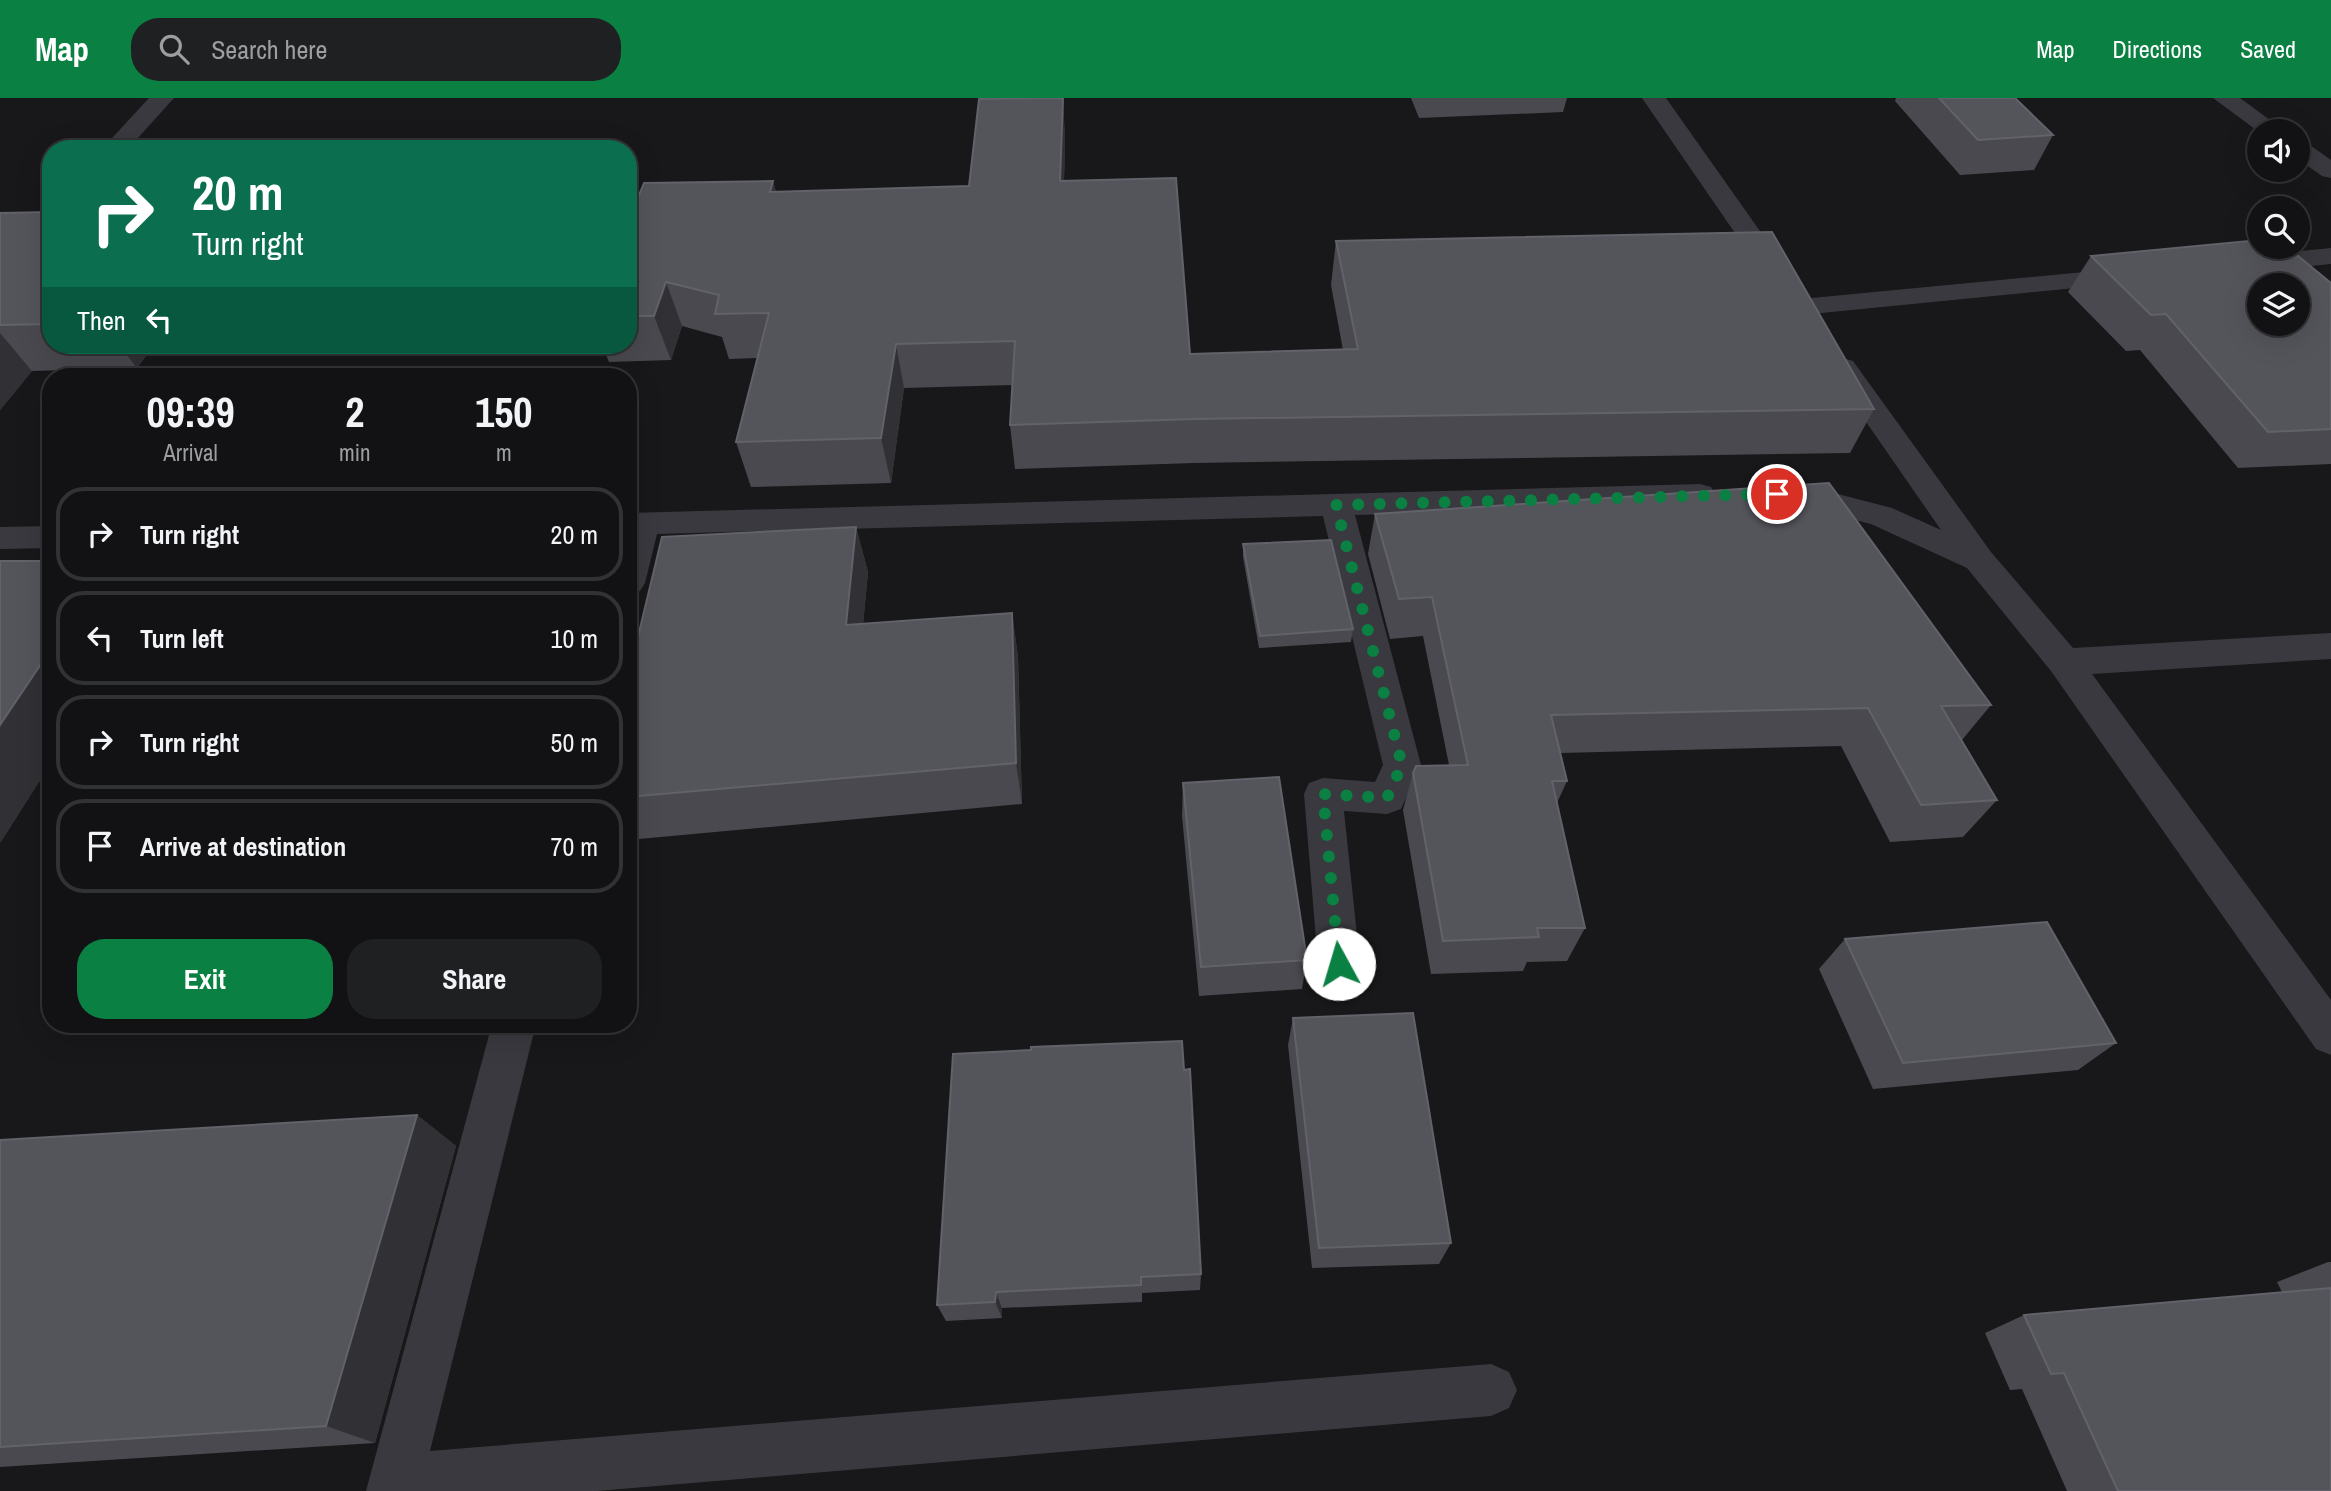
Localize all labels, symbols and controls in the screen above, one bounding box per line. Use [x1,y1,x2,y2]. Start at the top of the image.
search box [131,18,621,81]
text: Map [35,27,89,71]
icon: search [155,30,193,68]
text: Search here [211,32,327,67]
text: Map [2036,33,2074,65]
text: Directions [2112,33,2202,65]
text: Saved [2240,33,2296,65]
map controls [2247,119,2310,336]
button: sound [2247,119,2310,182]
text: 20 m [192,159,284,225]
icon: right [77,168,168,259]
button: search [2247,196,2310,259]
text: Turn right [192,222,304,265]
button: layers [2247,273,2310,336]
icon: left [140,301,178,339]
text: Then [77,303,126,338]
text: 09:39 [147,384,235,440]
text: 2 [345,384,364,440]
text: 150 [475,384,533,440]
text: Arrival [163,437,218,468]
text: min [339,437,371,468]
text: m [496,437,512,468]
pin [1747,464,1807,524]
icon: arrive [1758,475,1796,513]
icon: right [81,515,119,553]
text: Turn right [140,517,239,552]
text: 20 m [551,517,598,552]
icon: left [81,619,119,657]
text: Turn left [140,621,224,656]
text: 10 m [551,621,598,656]
icon: right [81,723,119,761]
text: Turn right [140,725,239,760]
text: 50 m [551,725,598,760]
icon: arrive [81,827,119,865]
text: Arrive at destination [140,829,346,864]
text: 70 m [551,829,598,864]
position arrow [1302,927,1376,1001]
button: Exit [77,939,333,1019]
button: Share [347,939,602,1019]

